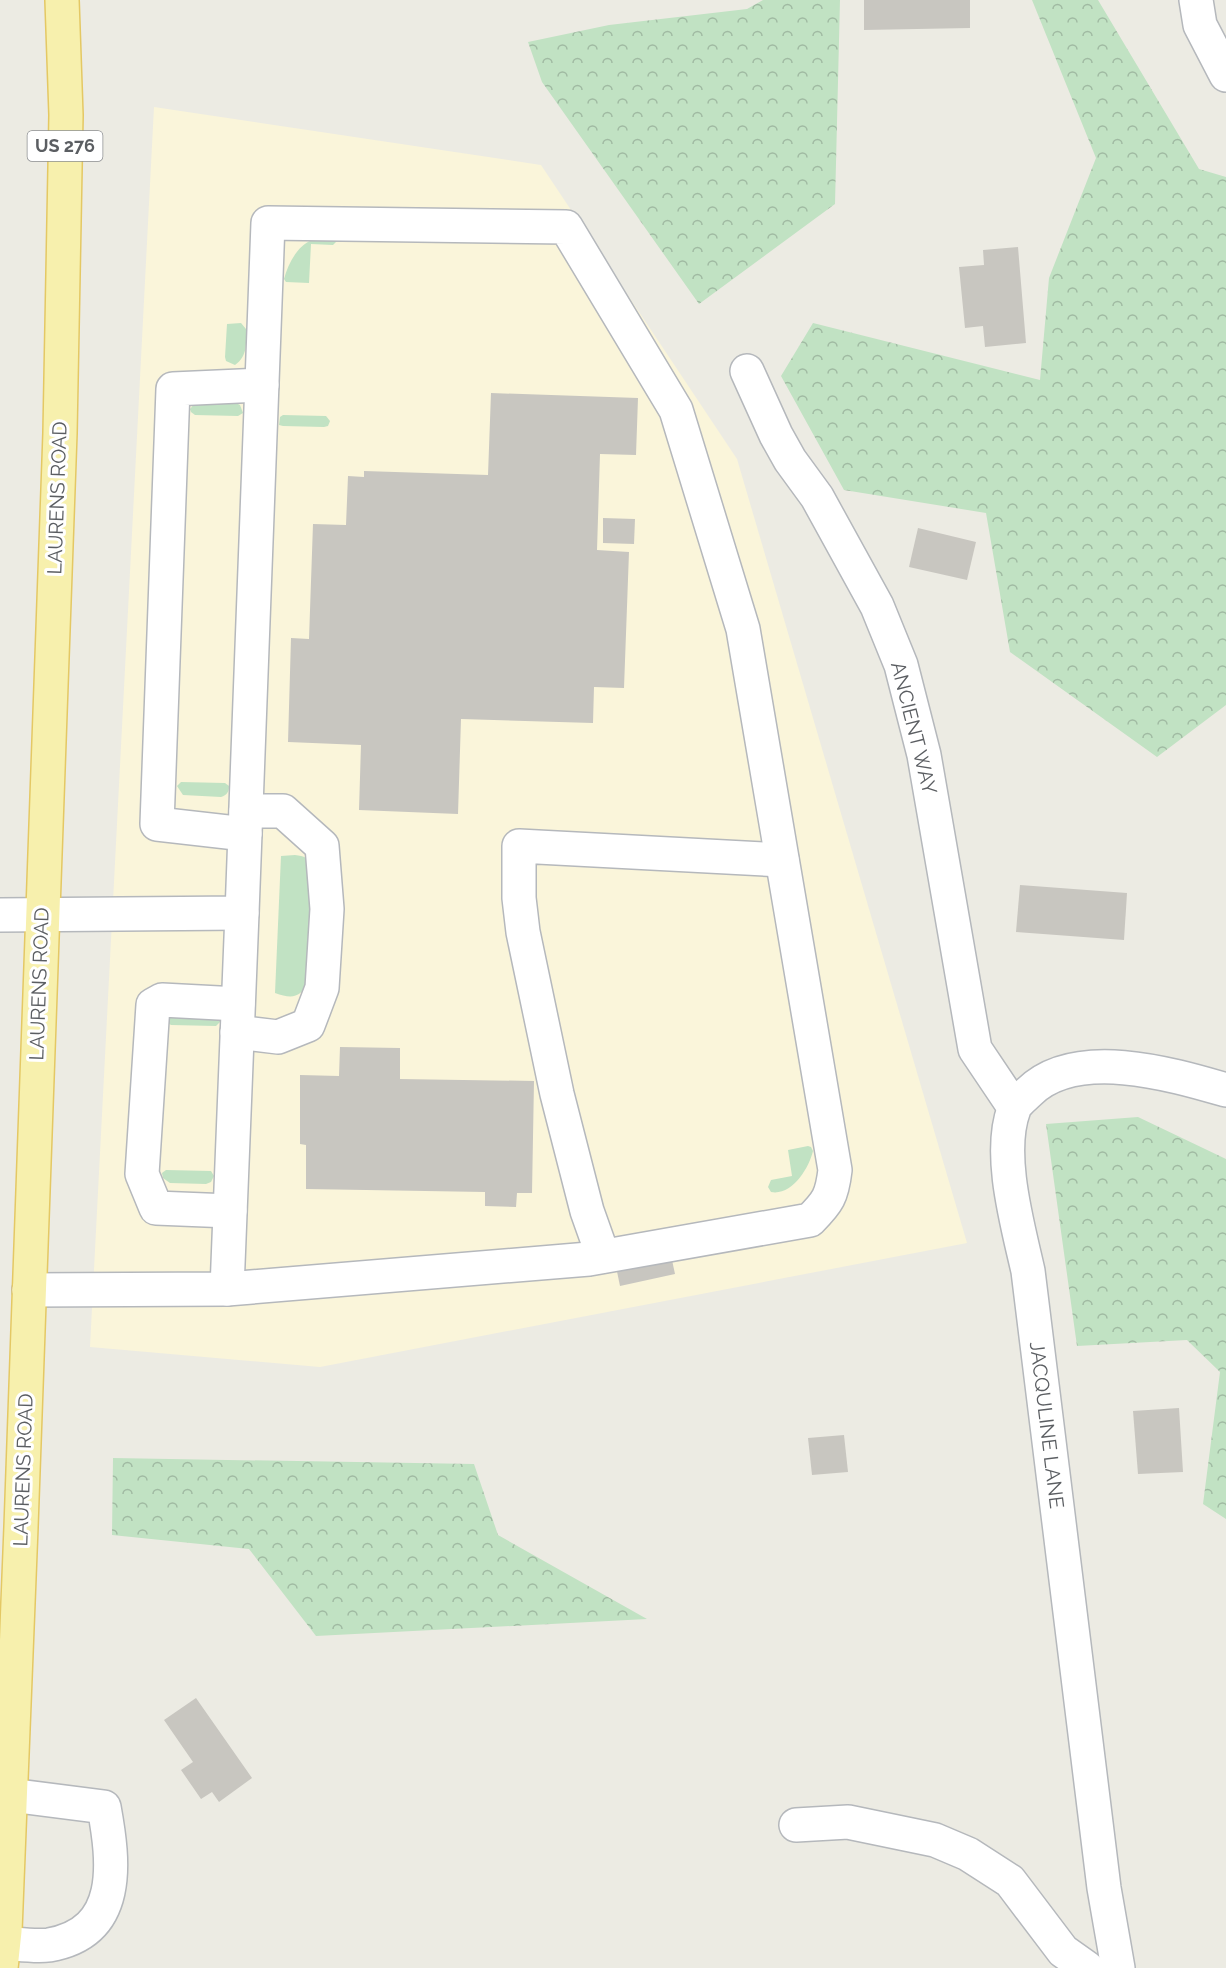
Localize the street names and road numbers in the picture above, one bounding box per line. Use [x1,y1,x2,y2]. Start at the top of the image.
road number: US 276 [28,131,103,161]
street label: LAURENS ROAD [42,421,72,575]
street label: ANCIENT WAY [886,659,942,797]
street label: LAURENS ROAD [24,907,54,1061]
street label: JACQULINE LANE [1025,1340,1069,1510]
street label: LAURENS ROAD [8,1393,38,1547]

